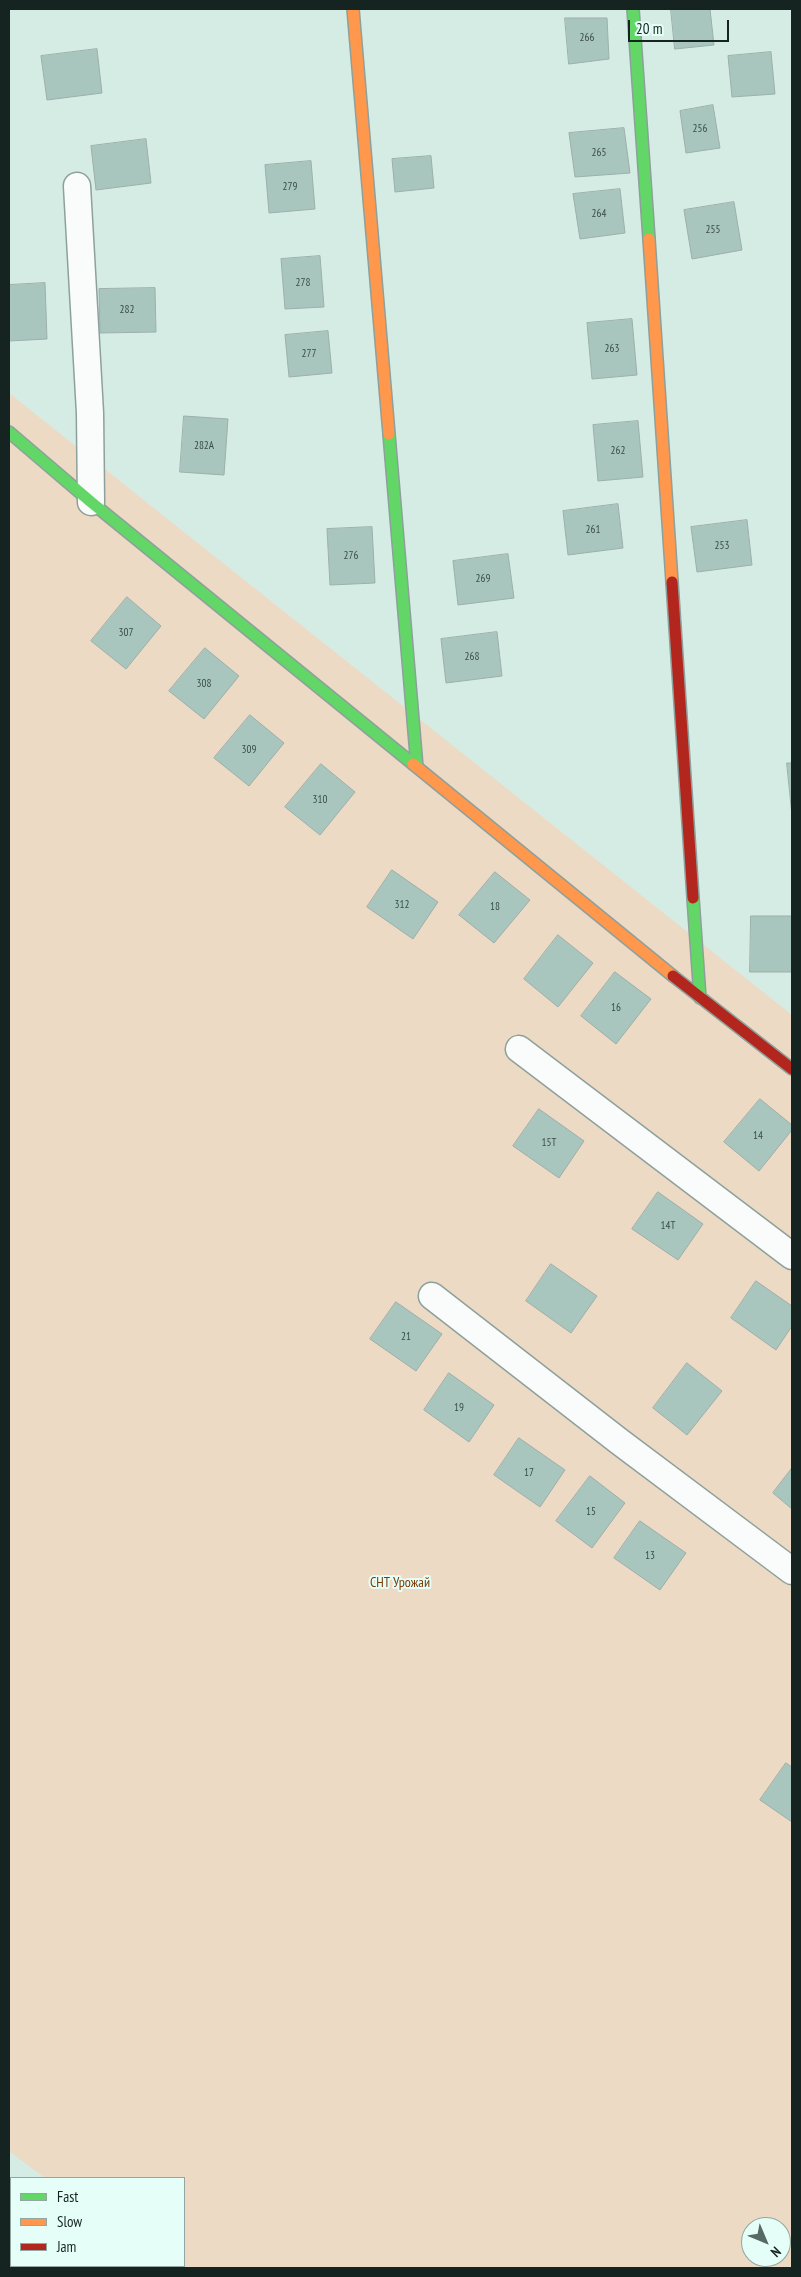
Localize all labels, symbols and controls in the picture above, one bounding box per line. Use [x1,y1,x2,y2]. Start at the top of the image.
scale bar [631,10,732,42]
text: 20 m [636,19,662,38]
house number: 266 [580,31,594,45]
house number: 256 [693,122,707,136]
house number: 265 [592,146,606,160]
house number: 279 [283,180,297,194]
house number: 264 [592,207,606,221]
house number: 255 [706,223,720,237]
house number: 278 [296,276,310,290]
house number: 282 [120,303,134,317]
house number: 263 [605,342,619,356]
house number: 277 [302,347,316,361]
house number: 282А [194,439,214,453]
house number: 262 [611,444,625,458]
house number: 261 [586,523,600,537]
house number: 253 [715,539,729,553]
house number: 276 [344,549,358,563]
house number: 269 [476,572,490,586]
house number: 307 [119,626,133,640]
house number: 268 [465,650,479,664]
house number: 308 [197,677,211,691]
house number: 309 [242,743,256,757]
house number: 310 [313,793,327,807]
house number: 312 [395,898,409,912]
house number: 18 [490,900,500,914]
house number: 16 [611,1001,621,1015]
house number: 14 [753,1129,763,1143]
house number: 15Т [542,1136,556,1150]
house number: 14Т [661,1219,675,1233]
house number: 21 [401,1330,411,1344]
house number: 19 [454,1401,464,1415]
house number: 17 [524,1466,534,1480]
house number: 15 [586,1505,596,1519]
house number: 13 [645,1549,655,1563]
park label: СНТ Урожай [370,1575,430,1591]
legend [10,2177,185,2267]
text: Fast [57,2187,78,2206]
text: Slow [57,2212,82,2231]
north arrow [741,2217,791,2267]
text: Jam [57,2237,76,2256]
text: N [767,2243,785,2261]

